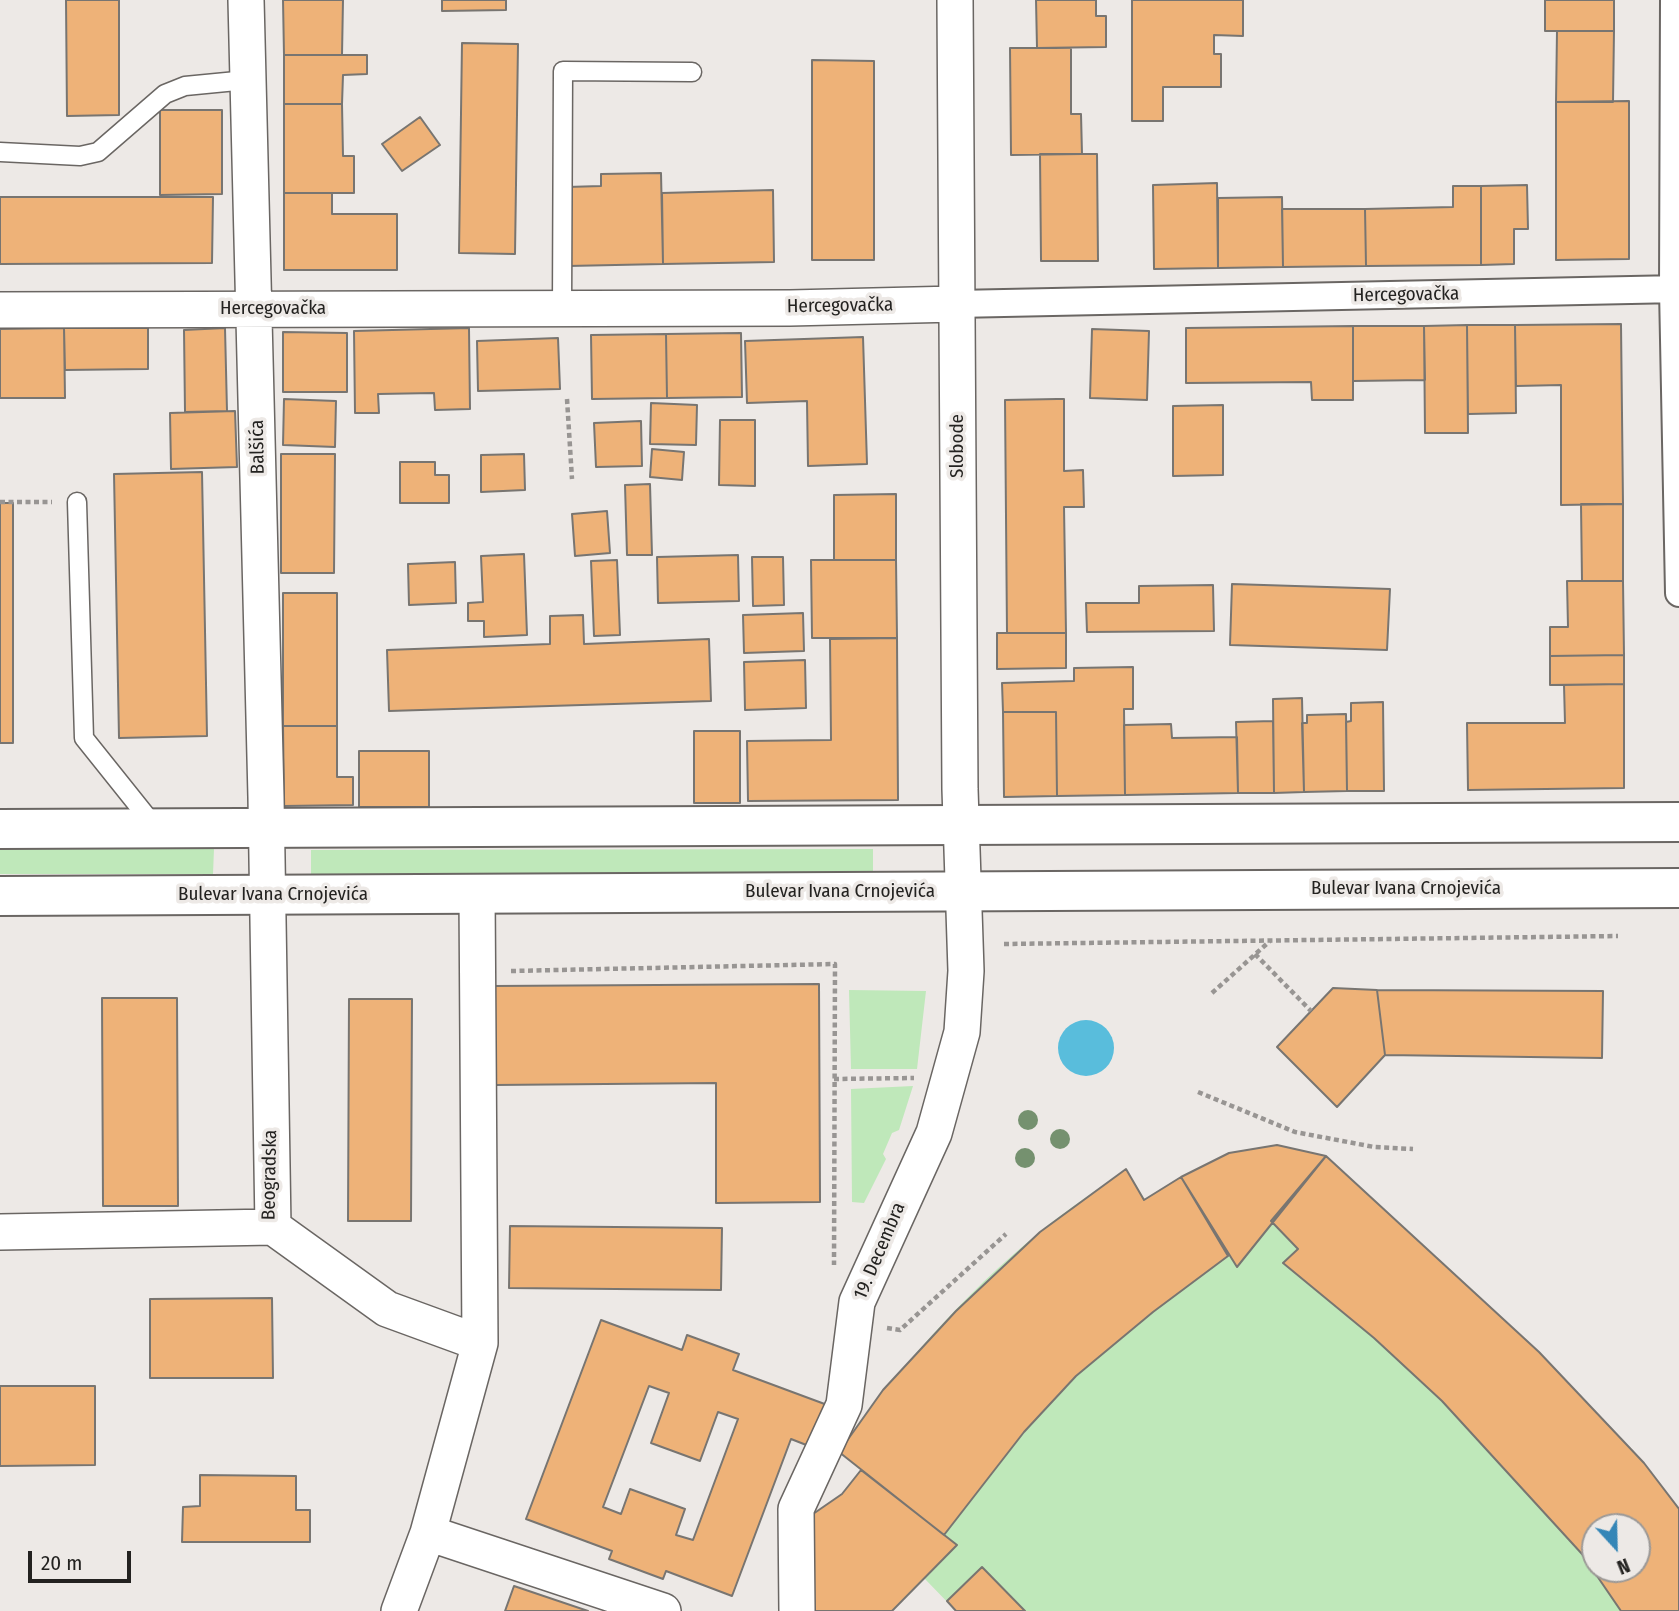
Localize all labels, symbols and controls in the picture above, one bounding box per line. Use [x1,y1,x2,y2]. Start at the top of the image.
street label: Hercegovačka [1353,283,1459,307]
street label: Hercegovačka [787,294,893,318]
street label: Hercegovačka [220,298,326,320]
street label: Slobode [947,414,969,478]
street label: Balšića [246,419,270,475]
street label: Bulevar Ivana Crnojevića [1311,878,1501,900]
street label: Bulevar Ivana Crnojevića [745,881,935,903]
street label: Bulevar Ivana Crnojevića [178,884,368,906]
street label: Beogradska [258,1130,282,1220]
street label: 19. Decembra [849,1199,911,1303]
north arrow [1581,1513,1651,1583]
scale bar [32,1538,135,1582]
text: 20 m [41,1550,82,1576]
text: N [1614,1553,1633,1579]

